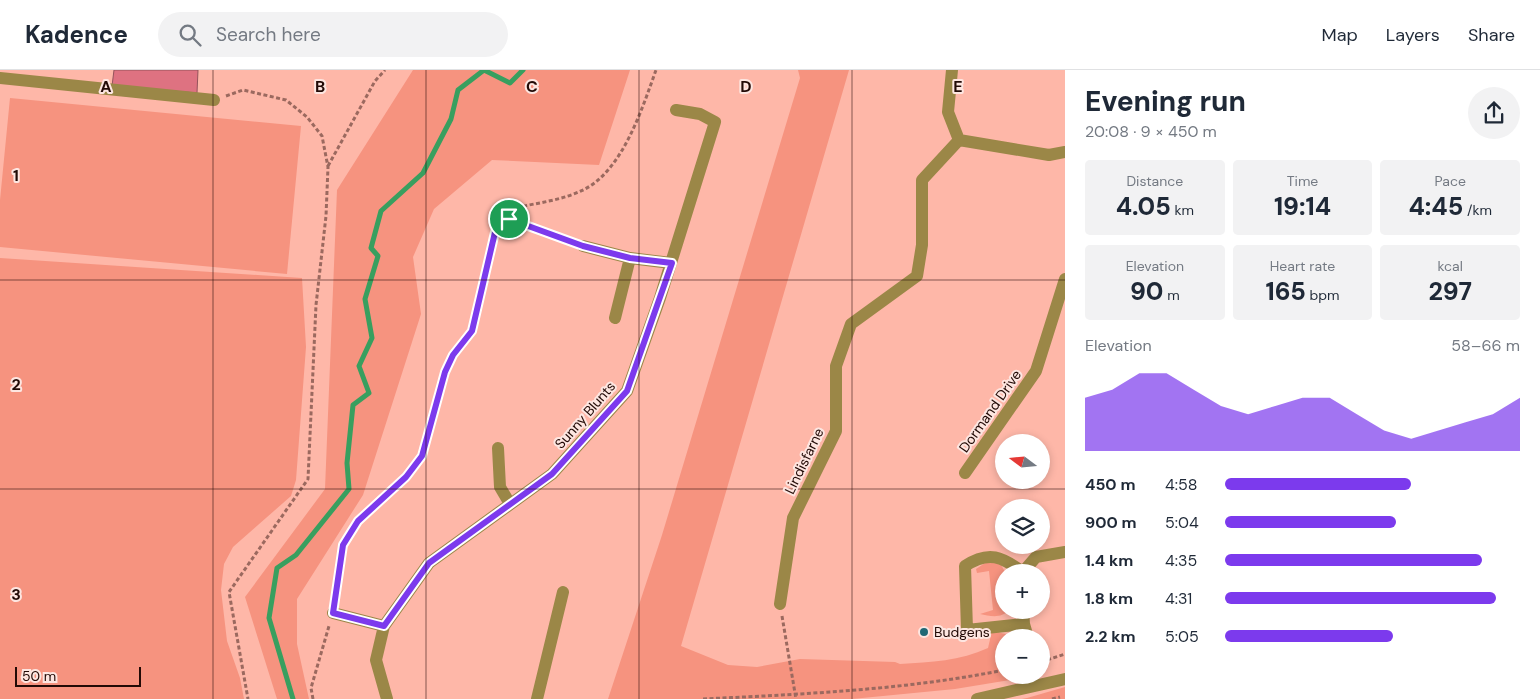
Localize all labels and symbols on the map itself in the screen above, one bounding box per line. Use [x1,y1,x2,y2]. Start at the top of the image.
text: A [100,76,112,97]
text: B [315,76,325,97]
text: C [526,76,538,97]
text: D [740,76,752,97]
text: E [953,76,963,97]
text: 1 [13,165,19,186]
pin [488,198,530,240]
street label: Dormand Drive [955,366,1025,456]
text: 2 [11,374,21,395]
street label: Sunny Blunts [551,378,619,452]
street label: Lindisfarne [780,425,828,497]
north arrow [995,434,1050,489]
text: 3 [11,584,21,605]
place label: Budgens [934,623,990,641]
marker: Budgens [918,626,930,638]
scale bar [15,664,141,687]

